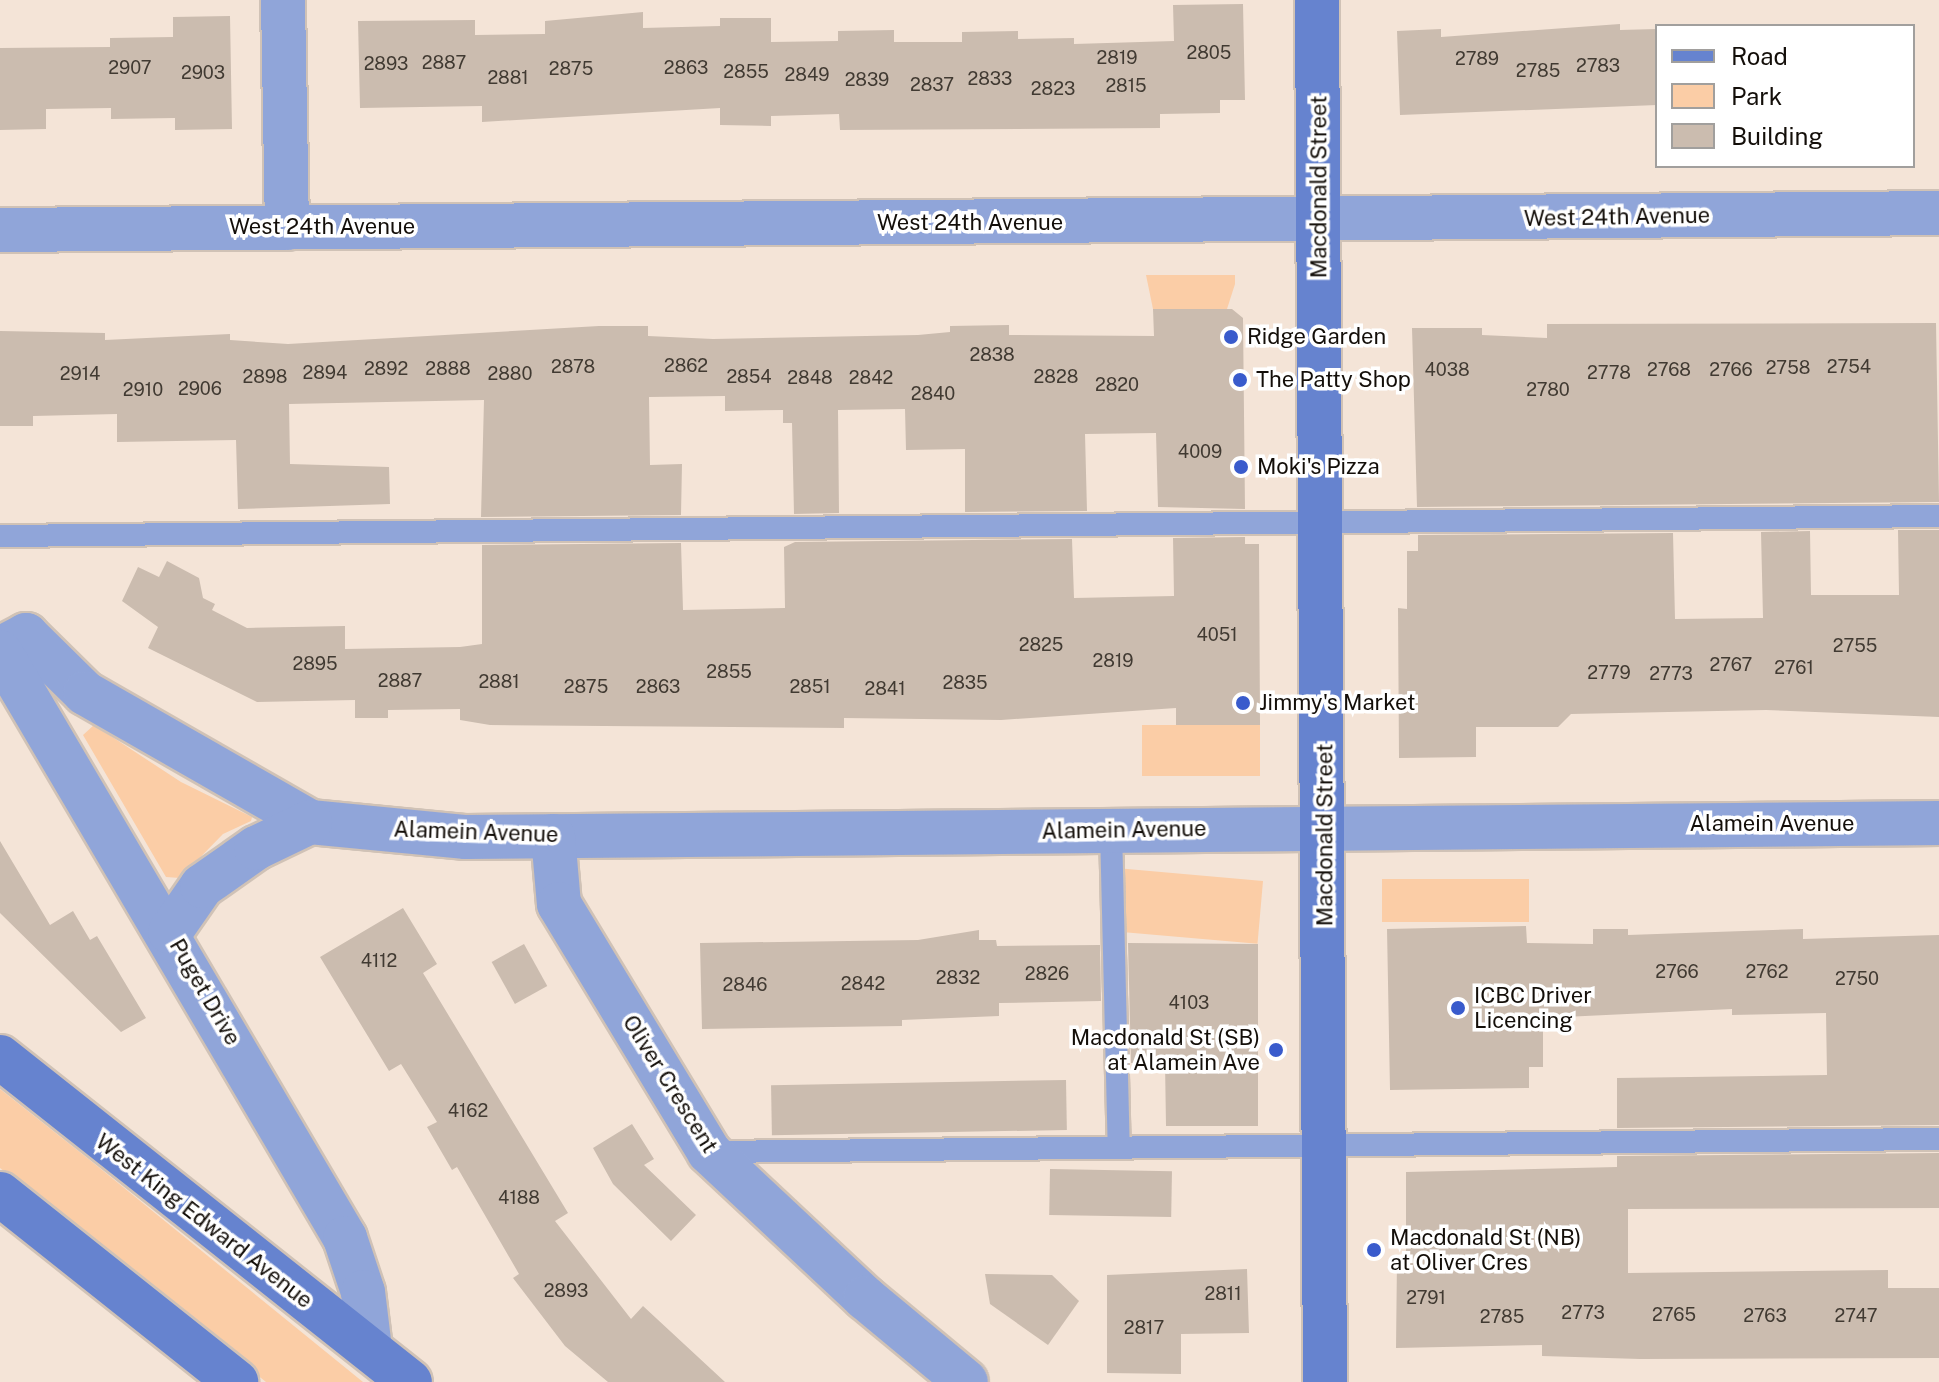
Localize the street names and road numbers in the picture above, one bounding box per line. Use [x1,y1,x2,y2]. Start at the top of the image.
street label: Macdonald Street [1306,96,1332,278]
street label: West 24th Avenue [1524,202,1710,232]
street label: West 24th Avenue [877,210,1063,236]
street label: West 24th Avenue [229,214,415,240]
street label: Macdonald Street [1312,744,1338,926]
street label: Alamein Avenue [1689,811,1855,837]
street label: Alamein Avenue [1041,815,1207,845]
street label: Alamein Avenue [393,816,559,848]
street label: Puget Drive [164,934,246,1050]
street label: Oliver Crescent [617,1010,723,1158]
street label: West King Edward Avenue [90,1128,318,1314]

